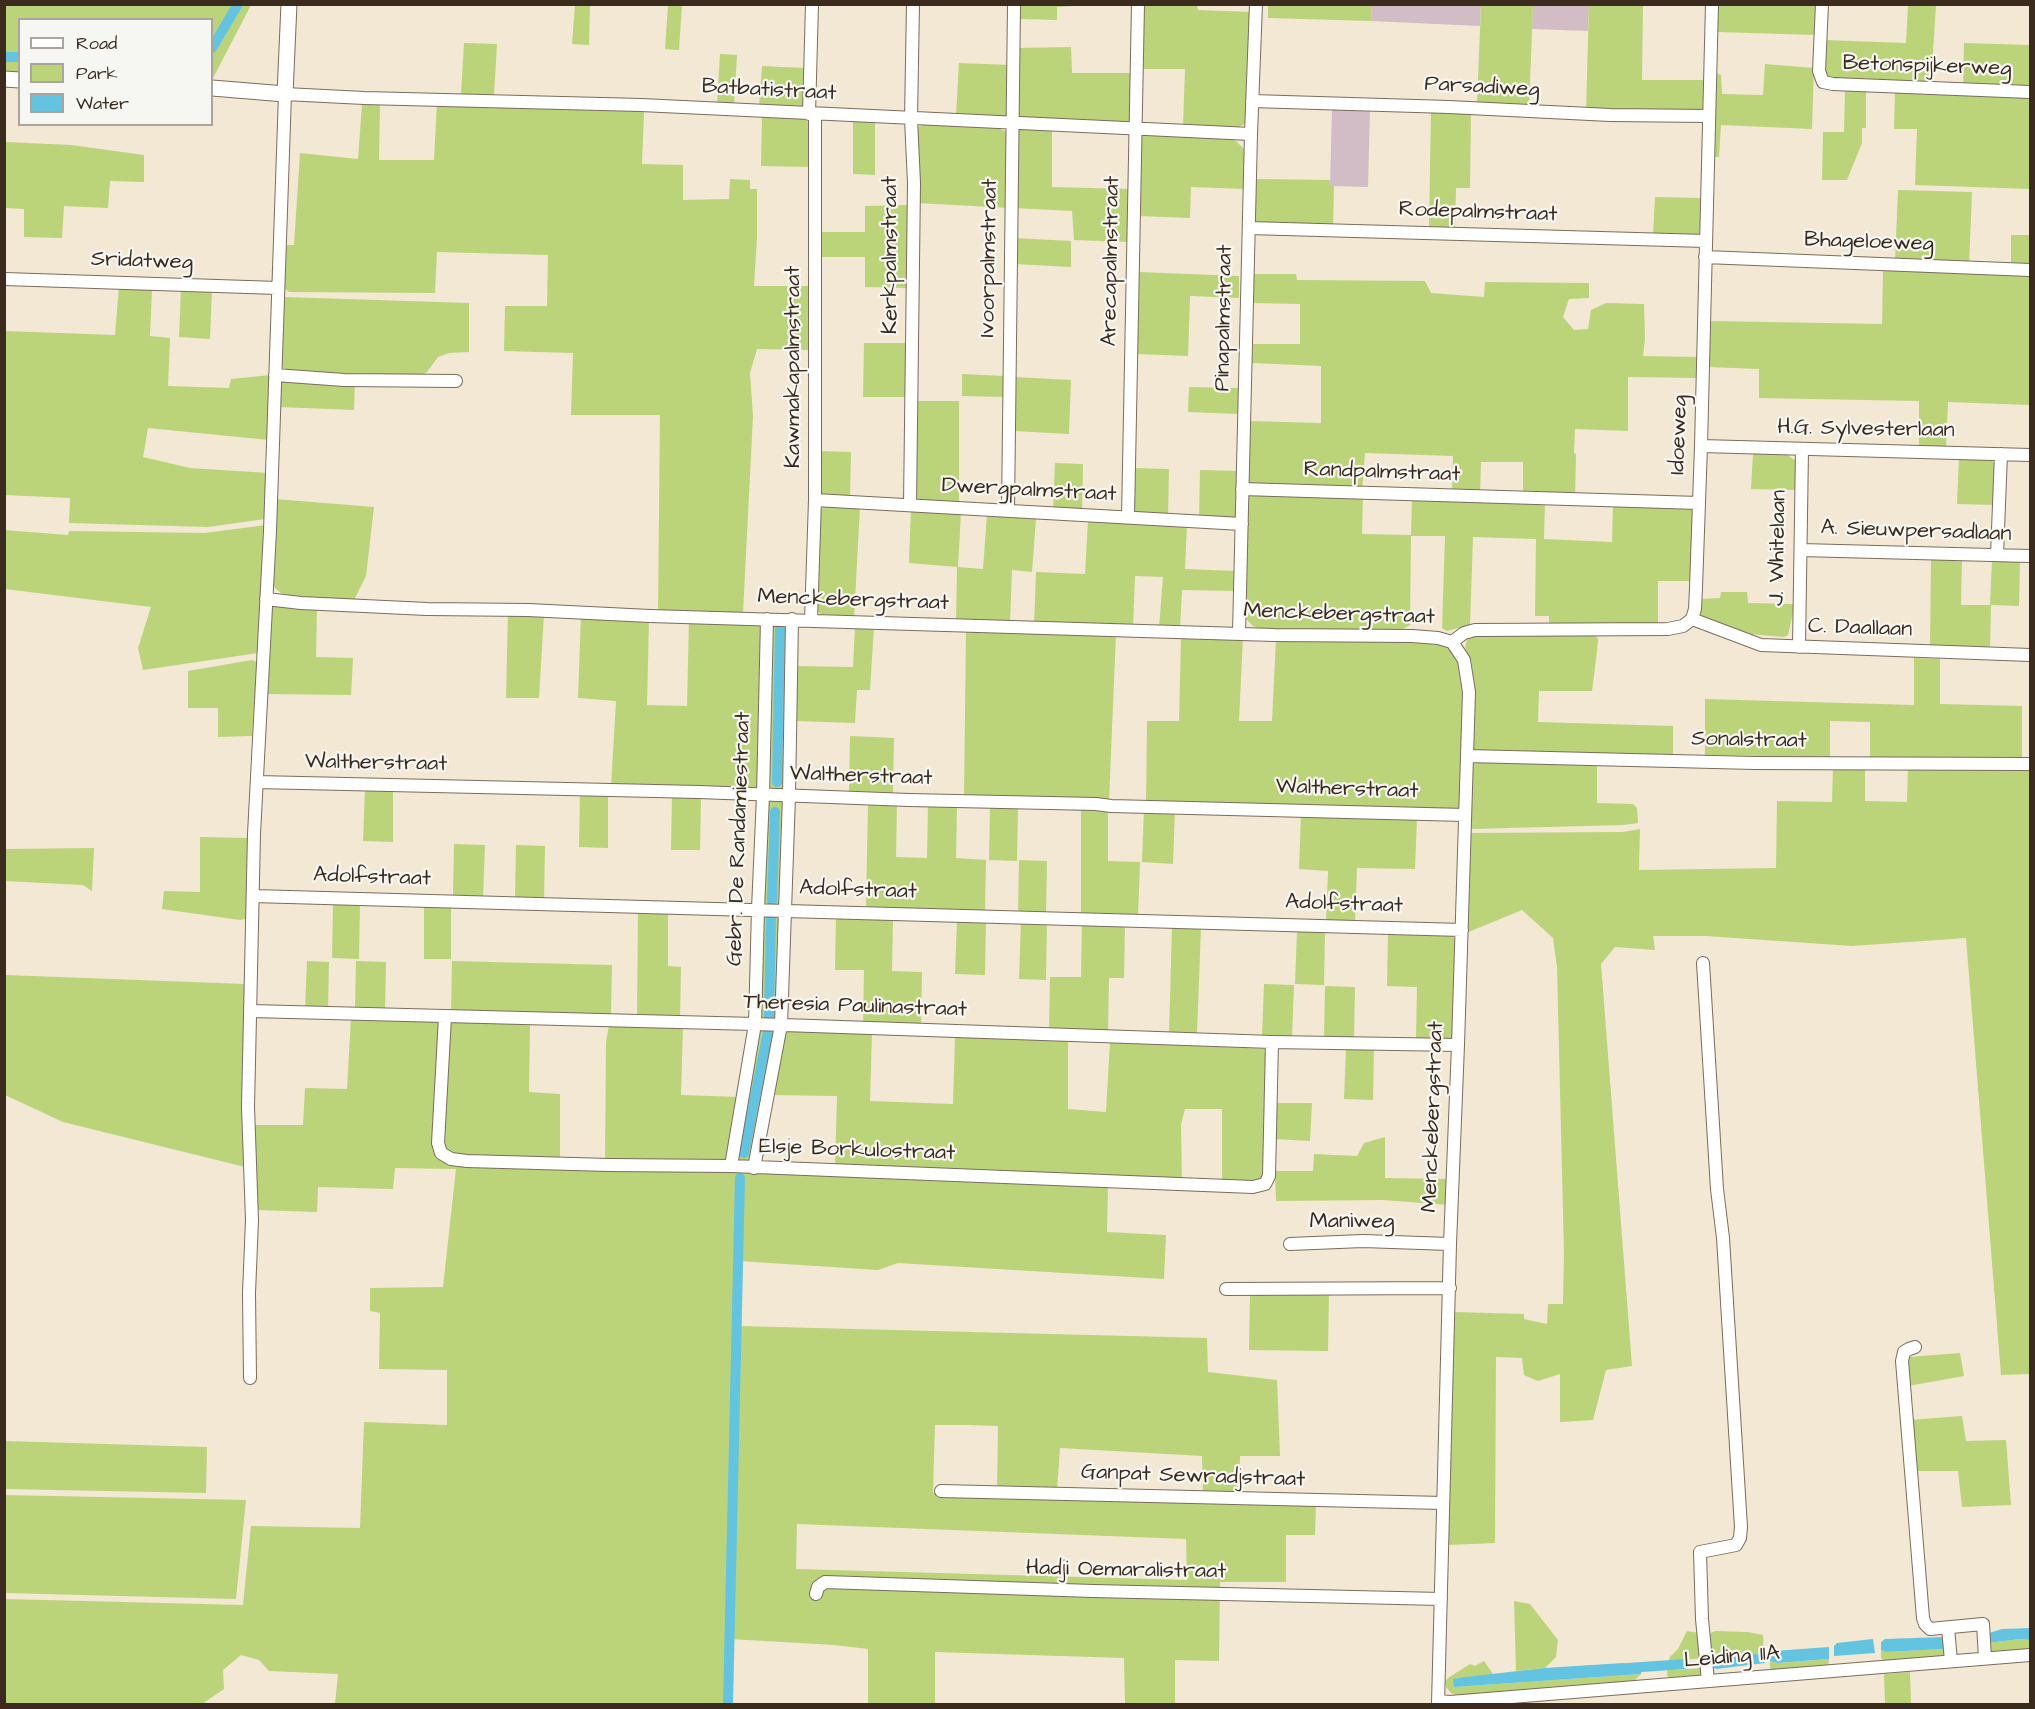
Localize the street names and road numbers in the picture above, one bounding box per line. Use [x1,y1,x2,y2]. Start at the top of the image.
street label: Betonspijkerweg [1842,51,2012,83]
street label: Parsadiweg [1424,72,1540,104]
street label: Batbatistraat [701,74,837,108]
street label: Arecapalmstraat [1097,175,1127,347]
street label: Kerkpalmstraat [878,176,904,334]
street label: Ivoorpalmstraat [975,178,1005,338]
street label: Rodepalmstraat [1398,197,1558,229]
street label: Bhageloeweg [1804,228,1934,258]
street label: Pinapalmstraat [1211,244,1239,392]
street label: Sridatweg [91,247,193,277]
street label: Kawmakapalmstraat [781,266,807,468]
street label: Idoeweg [1665,395,1695,475]
street label: H.G. Sylvesterlaan [1777,415,1955,445]
street label: Randpalmstraat [1303,457,1461,489]
street label: Dwergpalmstraat [941,473,1117,509]
street label: J. Whitelaan [1765,490,1793,606]
street label: A. Sieuwpersadlaan [1820,515,2012,549]
street label: Menckebergstraat [757,584,949,618]
street label: Menckebergstraat [1243,598,1435,632]
street label: C. Daallaan [1807,614,1913,644]
street label: Gebr. De Randamiestraat [722,711,758,967]
street label: Sonalstraat [1691,727,1807,755]
street label: Waltherstraat [305,750,447,778]
street label: Waltherstraat [789,761,933,793]
street label: Waltherstraat [1275,774,1419,806]
street label: Adolfstraat [313,863,431,893]
street label: Adolfstraat [799,876,917,906]
street label: Adolfstraat [1285,890,1403,920]
street label: Theresia Paulinastraat [743,990,967,1024]
street label: Menckebergstraat [1417,1021,1451,1213]
street label: Elsje Borkulostraat [759,1134,955,1168]
street label: Maniweg [1310,1209,1394,1235]
street label: Ganpat Sewradjstraat [1080,1460,1306,1494]
street label: Hadji Oemaralistraat [1026,1556,1226,1586]
street label: Leiding 11A [1683,1641,1781,1675]

